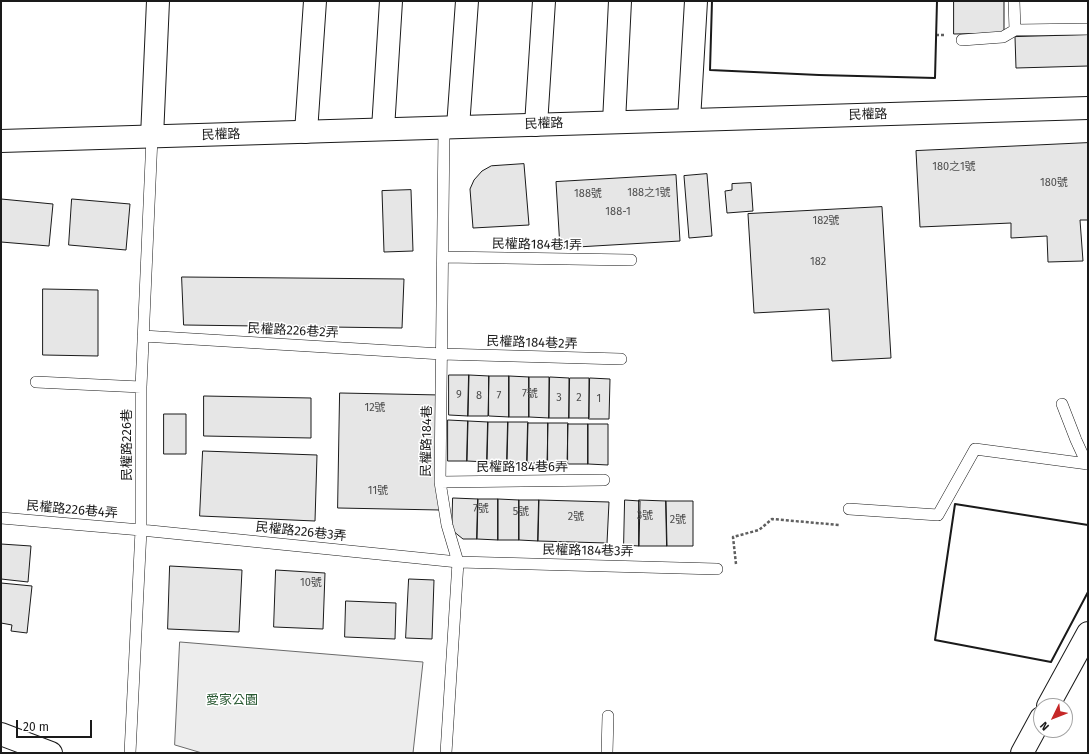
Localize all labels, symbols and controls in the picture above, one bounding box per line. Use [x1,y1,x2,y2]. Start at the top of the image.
street label: 民權路 [848,107,888,123]
street label: 民權路 [524,116,564,132]
street label: 民權路 [201,127,241,143]
house number: 180之1號 [932,160,976,174]
house number: 180號 [1040,176,1068,190]
house number: 188之1號 [627,186,671,200]
house number: 188號 [574,187,602,201]
house number: 188-1 [605,205,631,219]
house number: 182號 [812,214,840,228]
street label: 民權路184巷1弄 [492,236,582,254]
house number: 182 [810,255,826,269]
street label: 民權路226巷2弄 [247,321,339,341]
street label: 民權路184巷2弄 [486,334,578,352]
house number: 7號 [522,387,538,401]
house number: 9 [456,388,462,402]
house number: 8 [476,389,482,403]
house number: 7 [497,389,501,403]
house number: 3 [556,391,562,405]
house number: 2 [576,391,582,405]
house number: 1 [597,392,601,406]
house number: 12號 [364,401,386,415]
street label: 民權路184巷 [419,405,435,477]
street label: 民權路226巷 [119,409,135,481]
street label: 民權路184巷6弄 [476,459,568,475]
house number: 11號 [368,484,388,498]
street label: 民權路226巷4弄 [26,498,118,522]
house number: 7號 [473,502,489,516]
house number: 5號 [513,505,529,519]
house number: 3號 [637,509,653,523]
house number: 2號 [568,510,584,524]
house number: 2號 [670,513,686,527]
street label: 民權路226巷3弄 [255,519,347,545]
street label: 民權路184巷3弄 [542,542,634,560]
house number: 10號 [300,576,322,590]
park label: 愛家公園 [206,692,258,708]
north arrow [1033,698,1073,738]
scale bar [18,712,94,738]
text: N [1037,719,1052,733]
text: 20 m [23,720,49,734]

